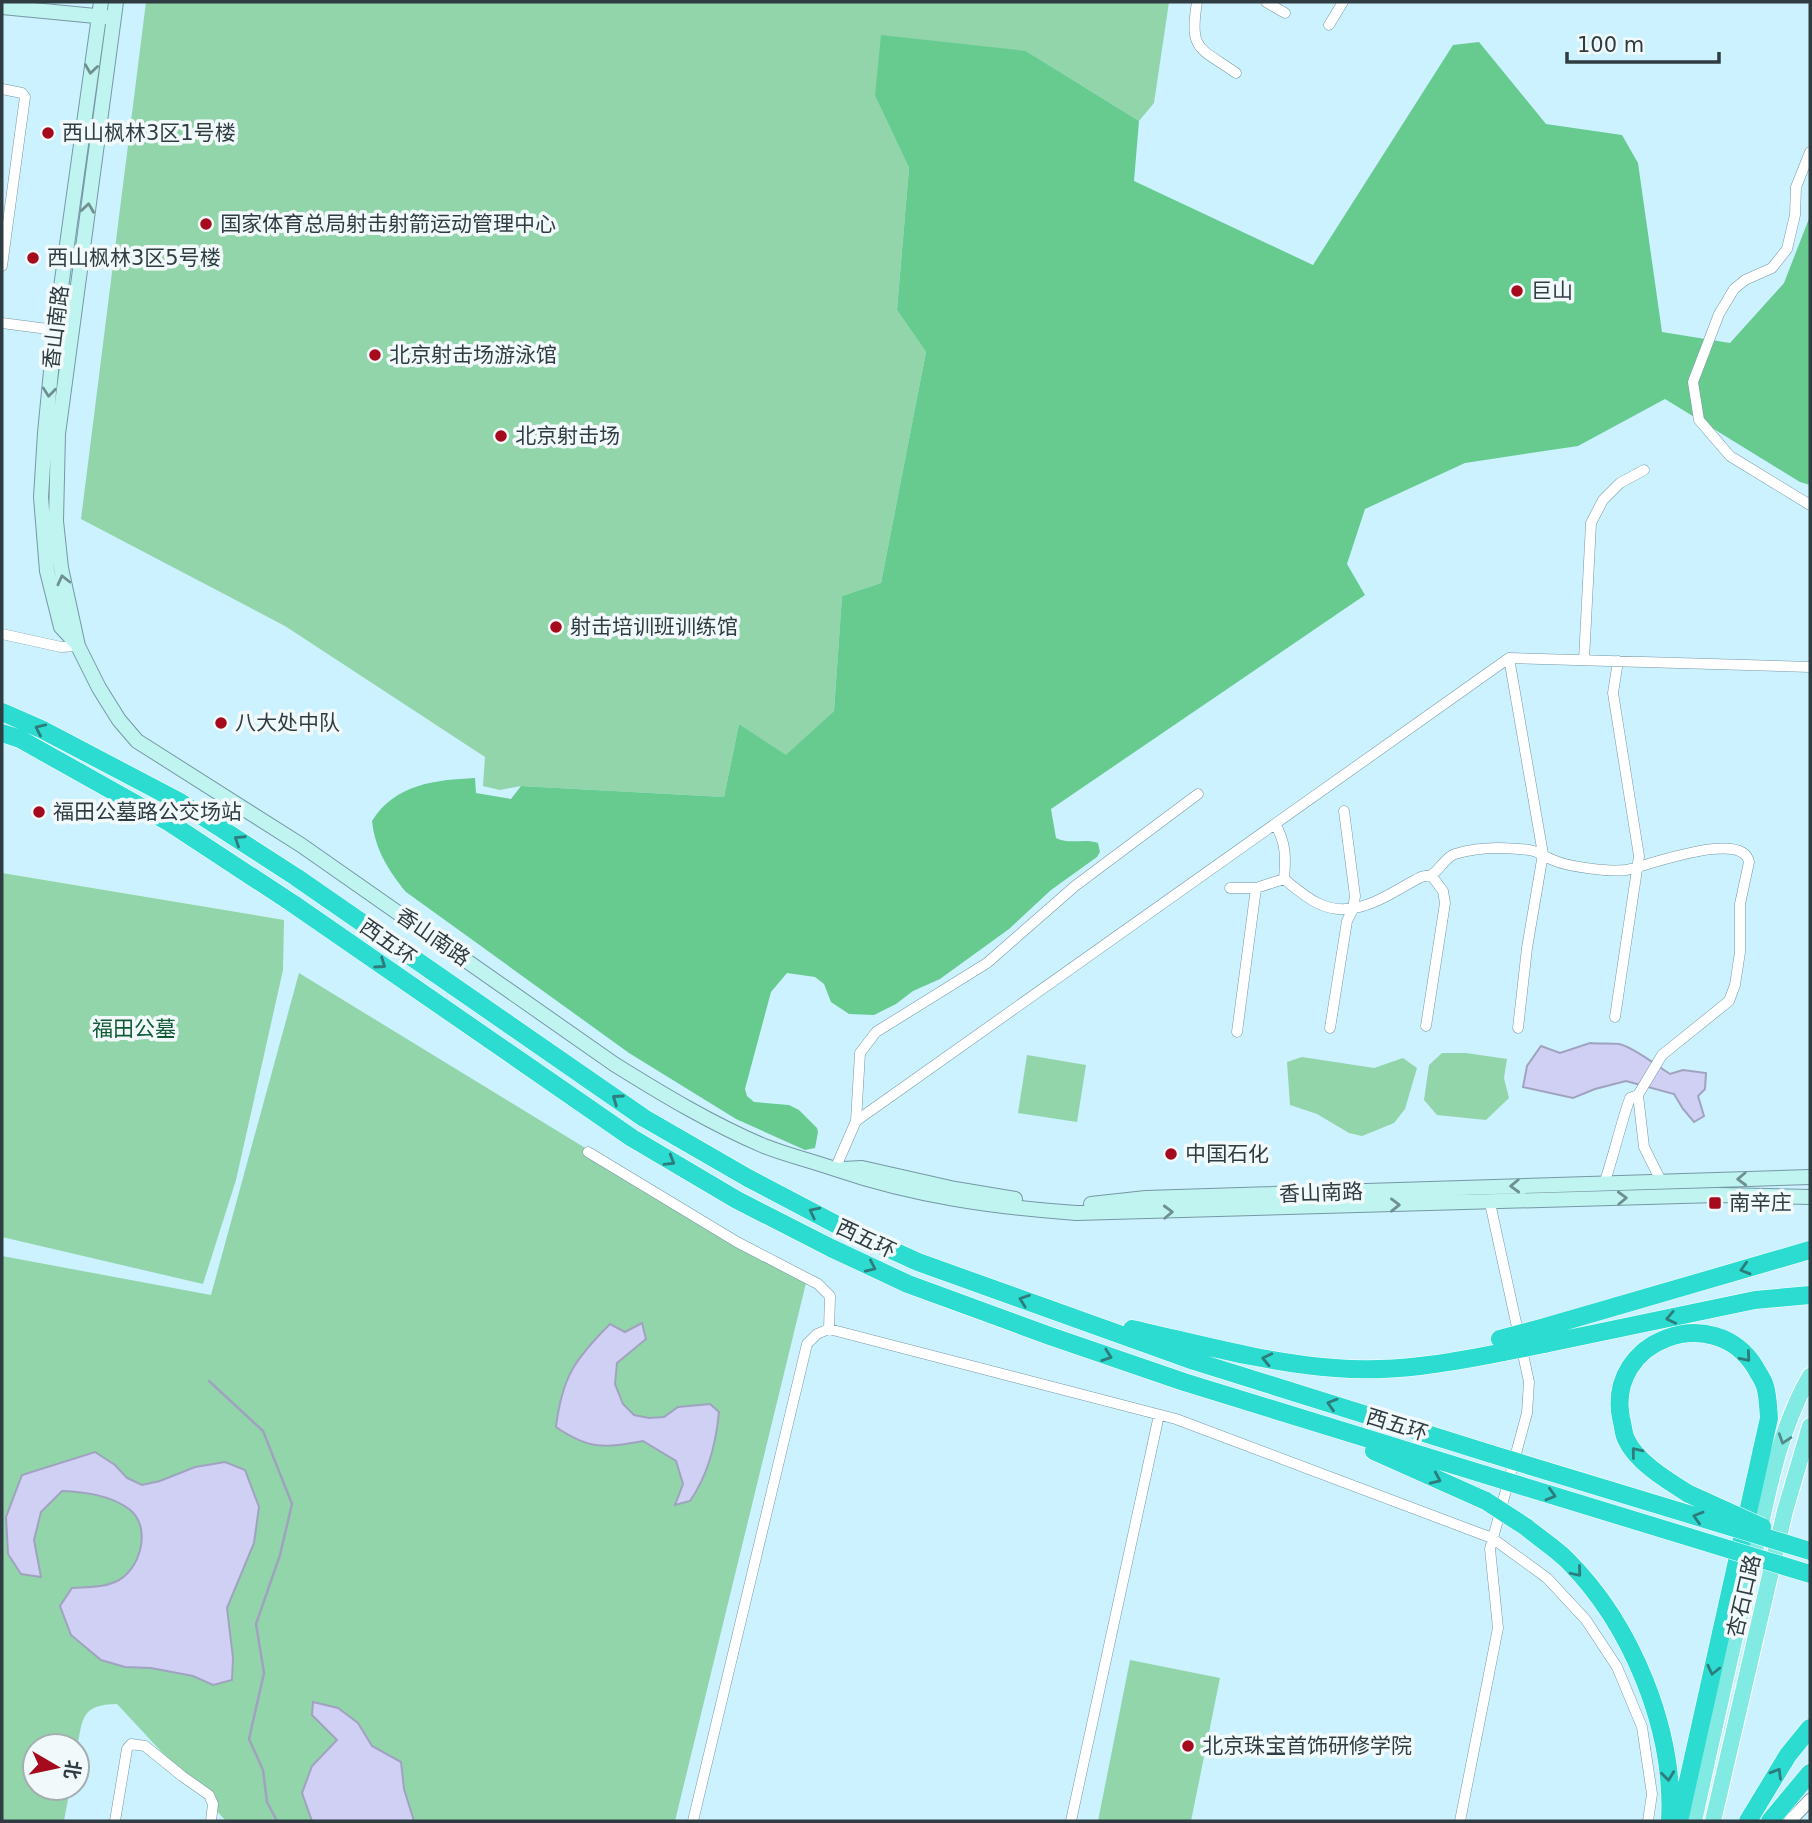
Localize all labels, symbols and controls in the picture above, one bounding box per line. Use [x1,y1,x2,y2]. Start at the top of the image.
scale bar [1567,21,1719,65]
text: 100 m [1577,33,1644,57]
one-way arrow [84,63,99,75]
place label: 西山枫林3区1号楼 [62,121,236,145]
marker: 西山枫林3区1号楼 [40,125,56,141]
one-way arrow [81,202,96,214]
place label: 国家体育总局射击射箭运动管理中心 [220,212,556,236]
marker: 国家体育总局射击射箭运动管理中心 [198,216,214,232]
place label: 西山枫林3区5号楼 [47,246,221,270]
marker: 西山枫林3区5号楼 [25,250,41,266]
place label: 巨山 [1531,279,1573,303]
marker: 巨山 [1509,283,1525,299]
street label: 香山南路 [39,284,73,370]
place label: 北京射击场游泳馆 [389,343,557,367]
marker: 北京射击场游泳馆 [367,347,383,363]
one-way arrow [41,386,56,398]
place label: 北京射击场 [515,424,620,448]
marker: 北京射击场 [493,428,509,444]
one-way arrow [57,574,72,586]
place label: 射击培训班训练馆 [570,615,738,639]
marker: 射击培训班训练馆 [548,619,564,635]
place label: 八大处中队 [235,711,340,735]
marker: 八大处中队 [213,715,229,731]
one-way arrow [35,723,48,737]
place label: 福田公墓路公交场站 [53,800,242,824]
marker: 福田公墓路公交场站 [31,804,47,820]
one-way arrow [234,835,247,848]
street label: 香山南路 [392,903,474,971]
street label: 西五环 [355,914,421,970]
one-way arrow [373,956,386,968]
park label: 福田公墓 [92,1017,176,1041]
one-way arrow [612,1095,625,1107]
place label: 中国石化 [1185,1142,1269,1166]
marker: 中国石化 [1163,1146,1179,1162]
one-way arrow [663,1152,676,1165]
one-way arrow [1736,1171,1747,1186]
one-way arrow [1509,1179,1520,1194]
street label: 香山南路 [1279,1180,1363,1206]
one-way arrow [1617,1191,1628,1206]
place label: 南辛庄 [1729,1191,1792,1215]
marker: 南辛庄 [1707,1195,1723,1211]
one-way arrow [1390,1197,1401,1212]
one-way arrow [1162,1204,1173,1219]
one-way arrow [809,1207,821,1221]
street label: 西五环 [832,1215,900,1263]
one-way arrow [864,1259,876,1273]
one-way arrow [1739,1260,1751,1275]
one-way arrow [1018,1294,1030,1308]
one-way arrow [1665,1309,1677,1324]
one-way arrow [1100,1348,1113,1362]
one-way arrow [1738,1349,1750,1362]
one-way arrow [1261,1353,1273,1367]
one-way arrow [1326,1398,1338,1413]
street label: 西五环 [1363,1404,1431,1446]
one-way arrow [1778,1432,1792,1445]
one-way arrow [1632,1447,1644,1460]
one-way arrow [1429,1471,1441,1485]
one-way arrow [1544,1487,1557,1501]
one-way arrow [1692,1511,1704,1526]
street label: 杏石口路 [1723,1552,1765,1640]
one-way arrow [1569,1563,1581,1576]
one-way arrow [1706,1664,1721,1676]
north arrow [21,1732,91,1802]
place label: 北京珠宝首饰研修学院 [1202,1734,1412,1758]
marker: 北京珠宝首饰研修学院 [1180,1738,1196,1754]
text: 北 [60,1759,85,1781]
one-way arrow [1769,1768,1782,1781]
one-way arrow [1660,1770,1675,1782]

